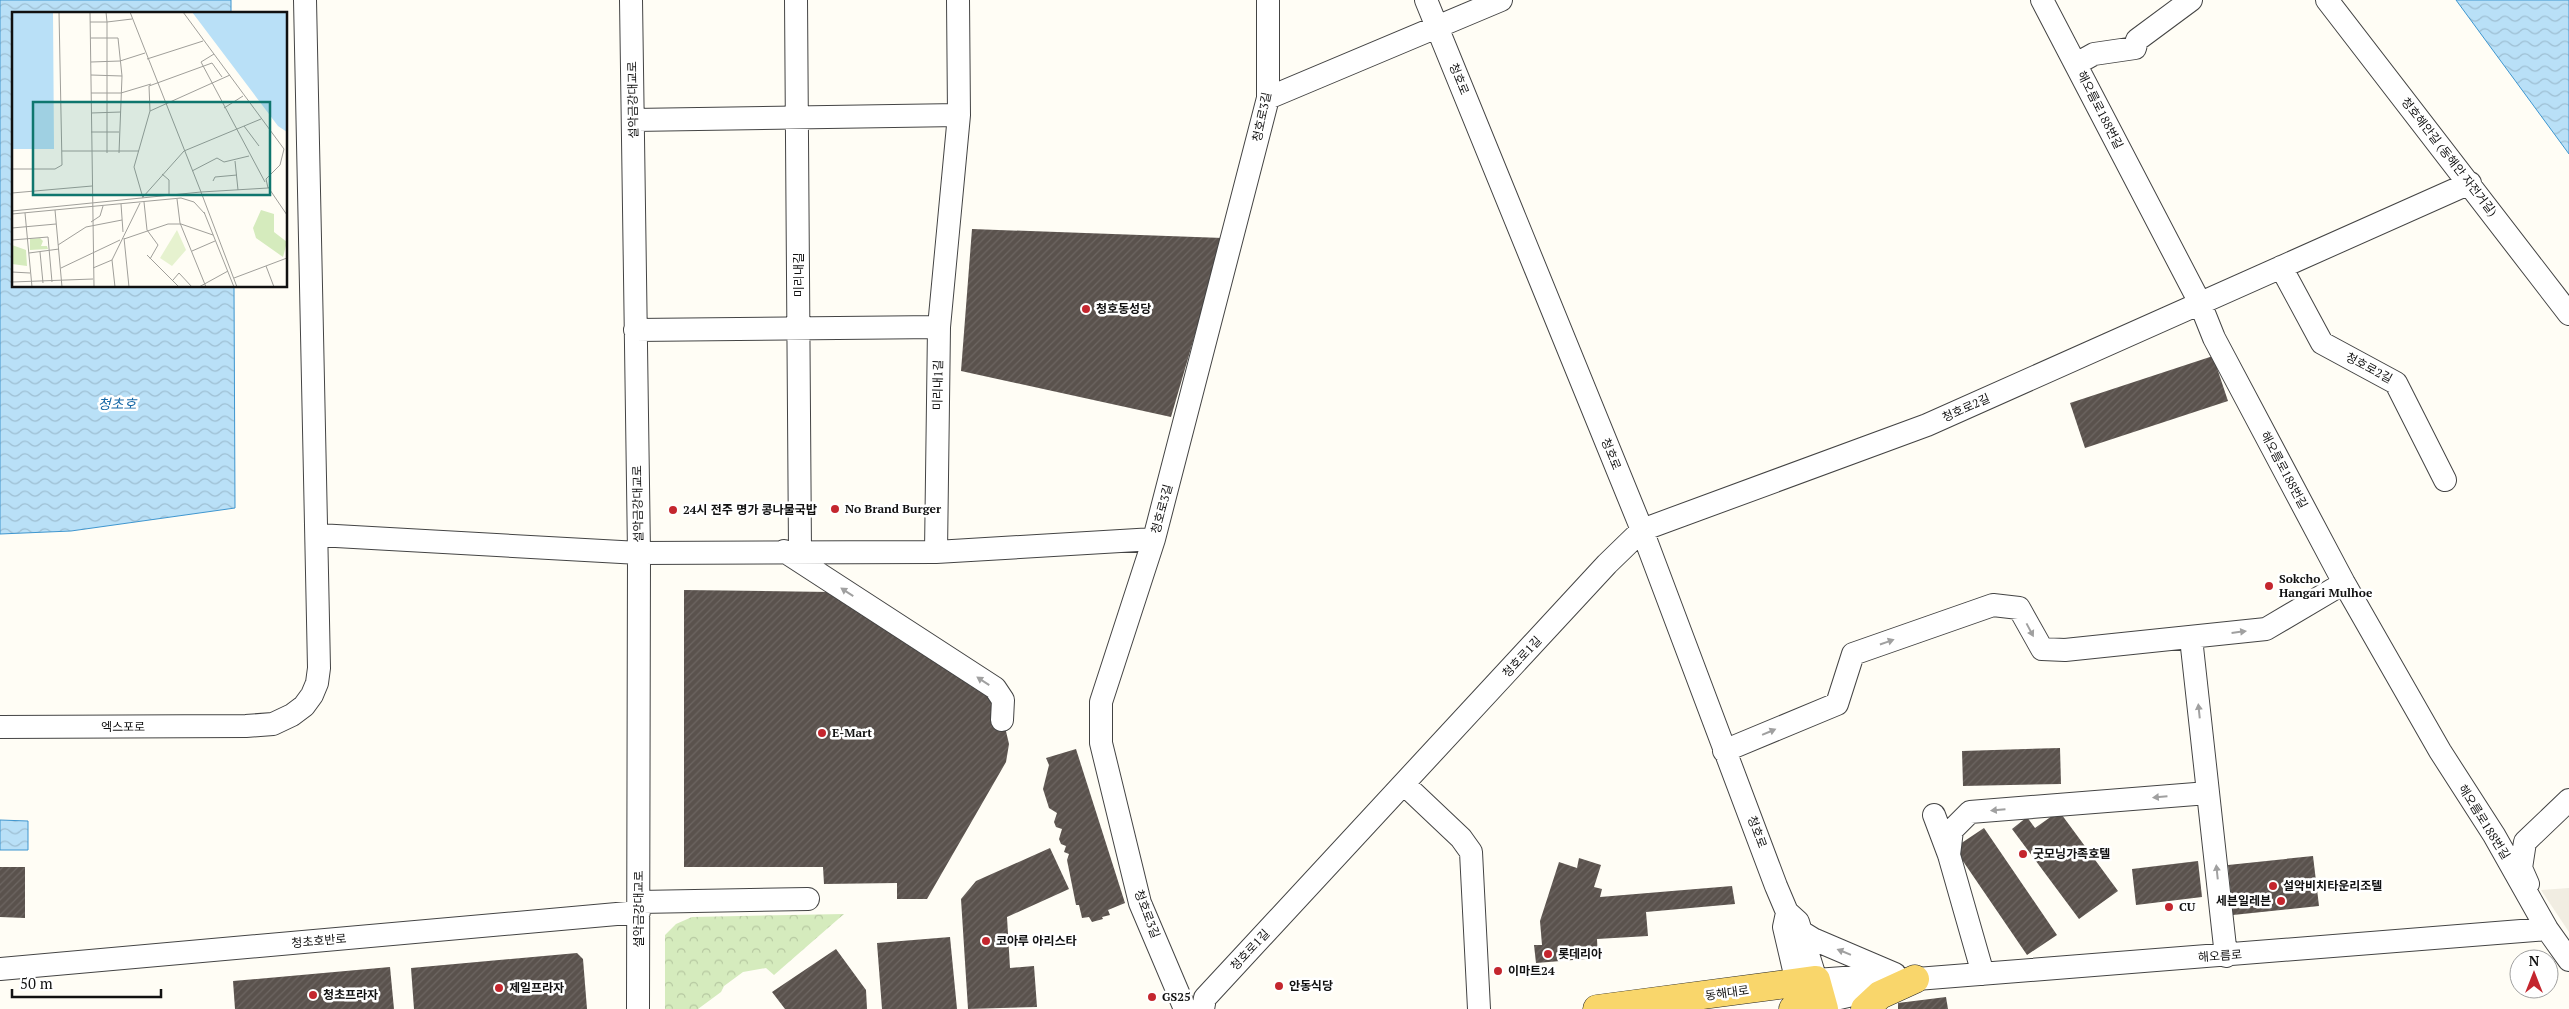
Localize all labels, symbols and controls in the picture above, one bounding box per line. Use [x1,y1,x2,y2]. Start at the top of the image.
inset map [12,12,288,288]
street label: 설악금강대교로 [624,61,641,139]
street label: 청호로 [1446,61,1473,97]
street label: 해오름로188번길 [2074,68,2127,151]
street label: 청호로3길 [1249,91,1274,143]
street label: 청호해안길 (동해안 자전거길) [2398,94,2500,219]
street label: 미리내길 [791,253,806,297]
place label: 청호동성당 [1096,301,1151,316]
marker: 청호동성당 [1080,303,1092,315]
street label: 청호로2길 [2343,349,2395,386]
street label: 미리내1길 [930,360,945,410]
street label: 청호로2길 [1940,390,1992,425]
water label: 청초호 [98,394,137,413]
street label: 해오름로188번길 [2258,429,2311,511]
street label: 청호로 [1598,436,1625,472]
street label: 설악금강대교로 [629,465,646,543]
street label: 청호로3길 [1148,483,1175,535]
place label: No Brand Burger [845,501,942,516]
place label: 24시 전주 명가 콩나물국밥 [683,502,817,517]
marker: No Brand Burger [829,503,841,515]
marker: 24시 전주 명가 콩나물국밥 [667,504,679,516]
place label: Sokcho Hangari Mulhoe [2279,571,2373,600]
marker: Sokcho Hangari Mulhoe [2263,580,2275,592]
one-way arrow [841,587,854,596]
one-way arrow [2026,623,2034,637]
one-way arrow [2232,628,2248,636]
street label: 청호로1길 [1499,633,1544,680]
one-way arrow [1880,638,1895,645]
one-way arrow [977,676,990,685]
one-way arrow [2195,703,2203,719]
street label: 엑스포로 [101,719,145,734]
place label: E-Mart [832,725,872,740]
marker: E-Mart [816,727,828,739]
one-way arrow [1762,728,1777,736]
street label: 해오름로188번길 [2455,782,2513,862]
one-way arrow [2152,793,2168,801]
one-way arrow [1990,806,2006,814]
street label: 청호로 [1745,814,1770,850]
place label: 굿모닝가족호텔 [2033,846,2110,861]
marker: 굿모닝가족호텔 [2017,848,2029,860]
one-way arrow [2213,864,2221,880]
street label: 설악금강대교로 [631,870,646,948]
place label: 설악비치타운리조텔 [2283,878,2382,893]
marker: 설악비치타운리조텔 [2267,880,2279,892]
street label: 청호로3길 [1131,888,1164,940]
place label: 세븐일레븐 [2216,893,2271,908]
marker: 세븐일레븐 [2275,895,2287,907]
place label: CU [2179,899,2196,914]
marker: CU [2163,901,2175,913]
street label: 청호로1길 [1227,926,1272,973]
street label: 청초호반로 [291,931,347,950]
place label: 코아루 아리스타 [996,933,1077,948]
marker: 코아루 아리스타 [980,935,992,947]
place label: 롯데리아 [1558,946,1602,961]
street label: 해오름로 [2197,946,2243,965]
marker: 롯데리아 [1542,948,1554,960]
one-way arrow [1837,948,1852,955]
north arrow [2509,949,2559,999]
text: N [2529,951,2540,970]
place label: 이마트24 [1508,963,1555,978]
marker: 이마트24 [1492,965,1504,977]
scale bar [12,966,161,998]
text: 50 m [20,973,53,993]
place label: 안동식당 [1289,978,1333,993]
place label: 제일프라자 [509,980,564,995]
marker: 안동식당 [1273,980,1285,992]
marker: 제일프라자 [493,982,505,994]
street label: 동해대로 [1704,982,1750,1003]
place label: 청초프라자 [323,987,378,1002]
marker: 청초프라자 [307,989,319,1001]
place label: GS25 [1162,989,1191,1004]
marker: GS25 [1146,991,1158,1003]

